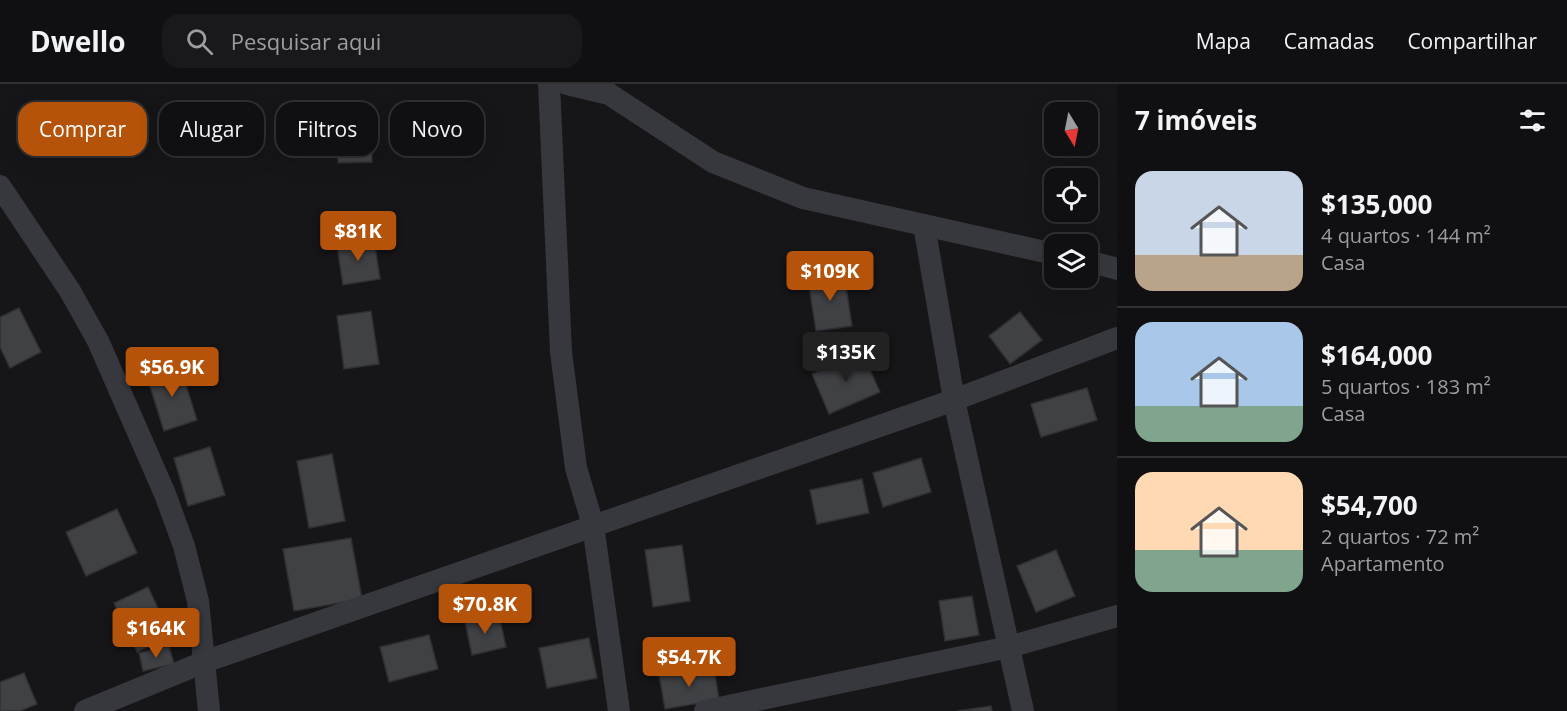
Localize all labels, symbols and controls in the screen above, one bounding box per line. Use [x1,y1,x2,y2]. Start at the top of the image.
search box [162,14,582,68]
text: Dwello [30,22,126,60]
icon: search [183,25,216,58]
text: Pesquisar aqui [231,26,381,56]
text: Mapa [1196,27,1251,55]
text: Camadas [1284,27,1374,55]
text: Compartilhar [1407,27,1537,55]
chip: Comprar [18,102,147,156]
chip: Alugar [159,102,264,156]
chip: Filtros [276,102,378,156]
chip: Novo [390,102,484,156]
north arrow [1044,102,1098,156]
map controls [1044,102,1098,288]
text: 7 imóveis [1135,102,1257,138]
icon: filters [1516,104,1549,137]
button: locate [1044,168,1098,222]
text: $135,000 [1321,186,1432,222]
icon: home [1183,195,1255,267]
pin: $81K [322,211,394,262]
text: $81K [334,217,382,244]
text: 4 quartos · 144 m² [1321,222,1491,249]
button: layers [1044,234,1098,288]
text: Casa [1321,249,1365,276]
pin: $109K [788,251,872,302]
text: $109K [800,257,860,284]
pin: $135K [804,332,888,383]
text: $164,000 [1321,337,1432,373]
text: $135K [816,338,876,365]
icon: home [1183,346,1255,418]
pin: $56.9K [123,347,221,398]
text: $56.9K [140,353,204,380]
text: 5 quartos · 183 m² [1321,373,1491,400]
text: Casa [1321,400,1365,427]
text: $54,700 [1321,487,1418,523]
icon: home [1183,496,1255,568]
text: 2 quartos · 72 m² [1321,523,1479,550]
text: Apartamento [1321,550,1445,577]
pin: $70.8K [436,584,534,635]
text: $70.8K [453,590,517,617]
pin: $164K [114,608,198,659]
text: $164K [126,614,186,641]
pin: $54.7K [640,637,738,688]
text: $54.7K [657,643,721,670]

